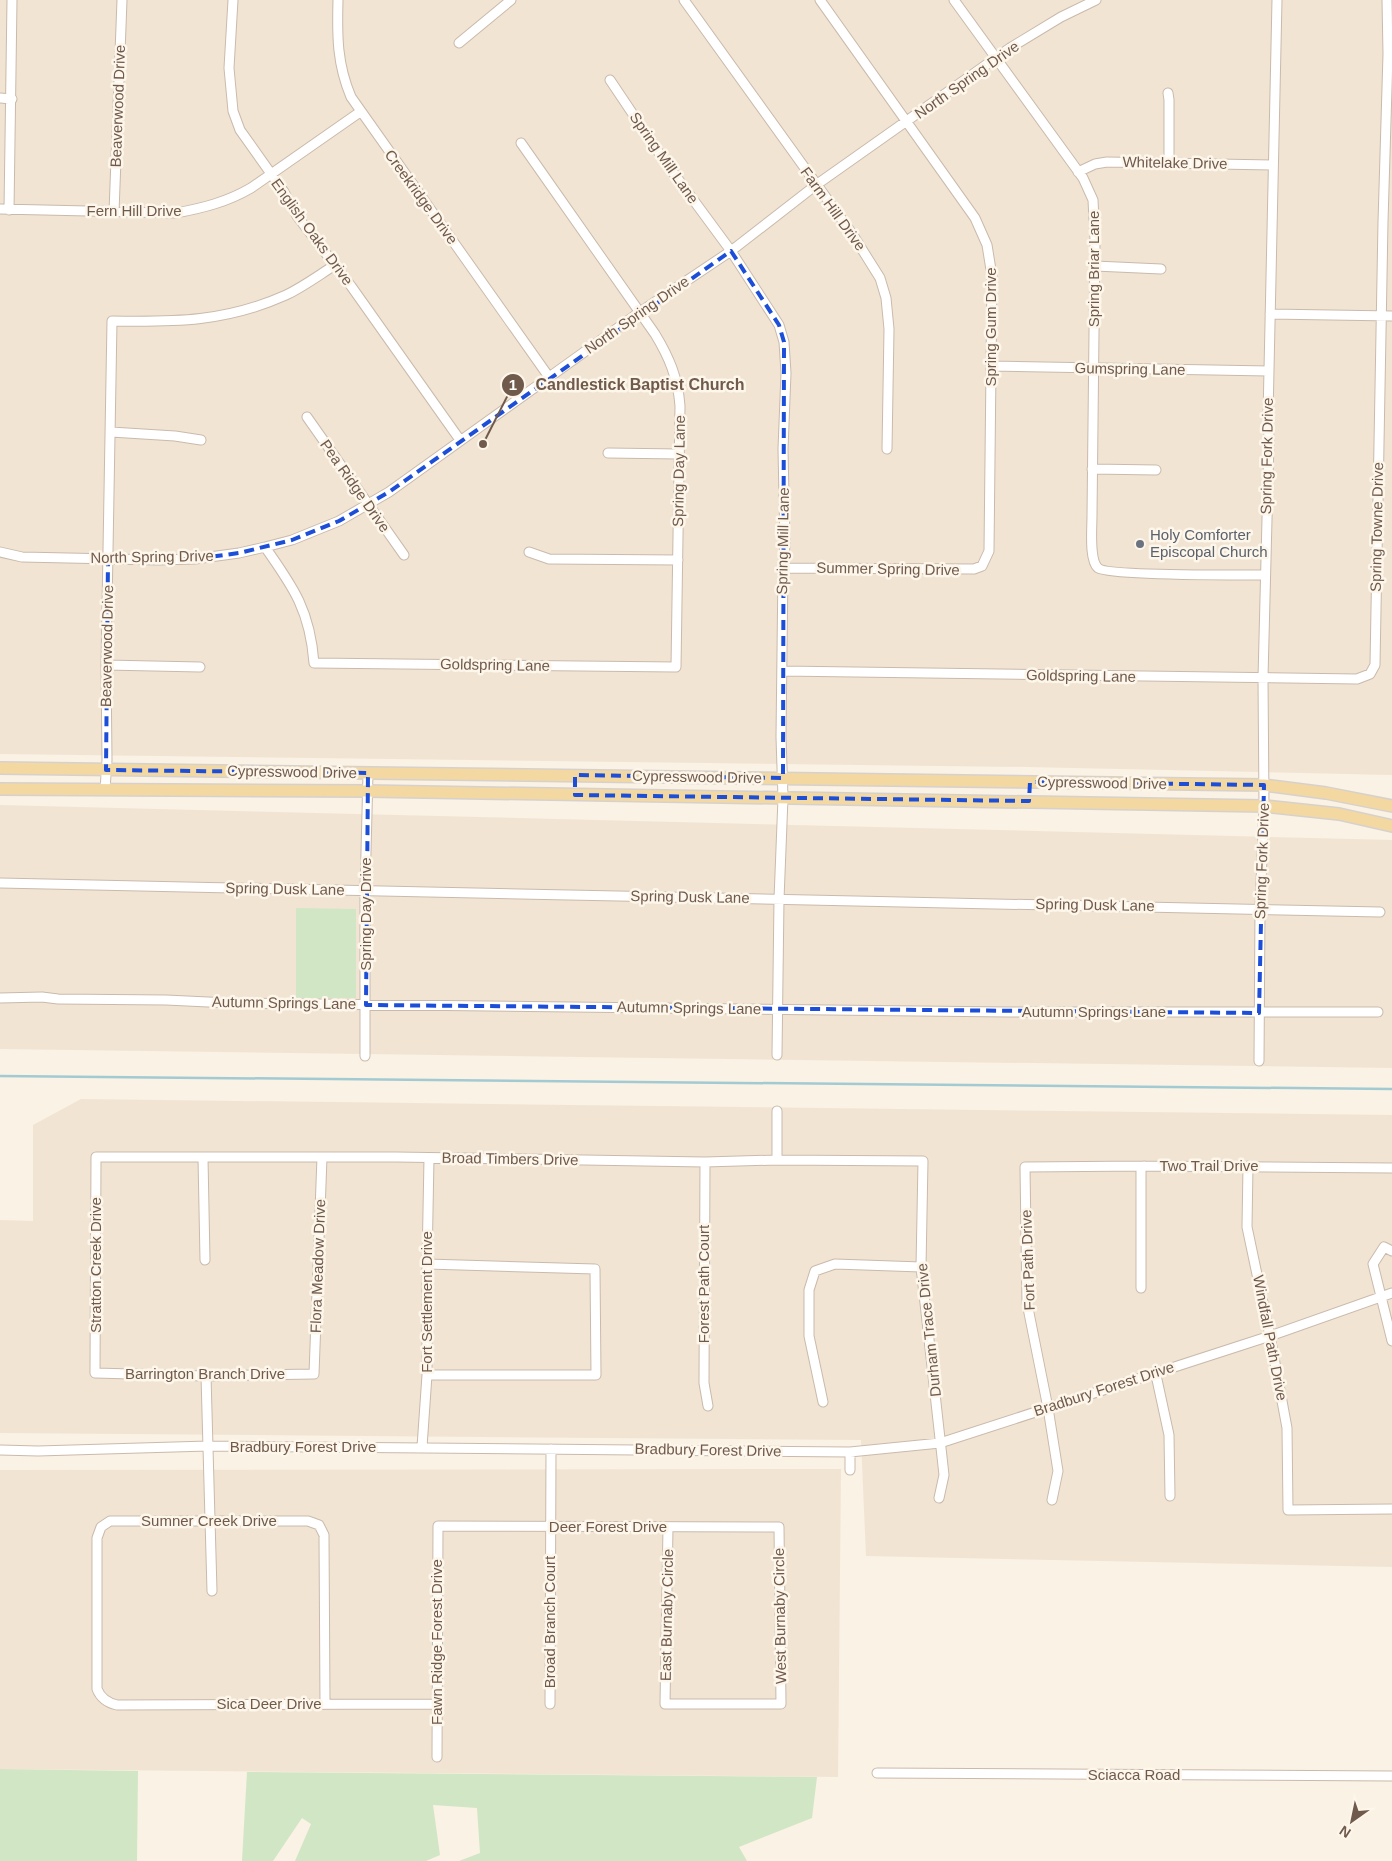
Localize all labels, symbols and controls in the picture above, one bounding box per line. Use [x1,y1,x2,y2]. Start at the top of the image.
street label: North Spring Drive [911,37,1022,122]
street label: Beaverwood Drive [107,44,128,168]
street label: Spring Mill Lane [627,109,702,207]
street label: Creekridge Drive [381,146,461,247]
street label: Whitelake Drive [1122,153,1228,172]
street label: Farm Hill Drive [797,164,869,254]
street label: English Oaks Drive [268,175,357,288]
street label: Fern Hill Drive [86,202,182,219]
street label: Spring Briar Lane [1085,211,1102,327]
street label: Spring Gum Drive [982,267,999,387]
street label: North Spring Drive [581,272,692,357]
street label: Gumspring Lane [1074,359,1186,378]
callout: Candlestick Baptist Church [501,369,754,400]
text: 1 [509,376,517,393]
text: Candlestick Baptist Church [536,376,744,393]
street label: Spring Fork Drive [1257,398,1276,514]
street label: Spring Day Lane [669,415,688,527]
street label: Pea Ridge Drive [317,436,394,535]
street label: Spring Towne Drive [1367,462,1386,592]
street label: Spring Mill Lane [773,487,792,595]
place label: Holy Comforter Episcopal Church [1150,526,1268,560]
marker: Holy Comforter Episcopal Church [1134,538,1146,550]
street label: North Spring Drive [90,547,214,566]
street label: Summer Spring Drive [816,559,960,578]
street label: Beaverwood Drive [97,585,116,707]
street label: Goldspring Lane [440,655,550,674]
street label: Goldspring Lane [1026,666,1136,685]
street label: Cypresswood Drive [227,762,357,781]
street label: Cypresswood Drive [632,767,762,786]
street label: Cypresswood Drive [1037,773,1167,792]
street label: Spring Fork Drive [1251,802,1272,920]
street label: Spring Day Drive [357,857,374,971]
street label: Spring Dusk Lane [225,879,345,898]
street label: Spring Dusk Lane [630,887,750,906]
street label: Spring Dusk Lane [1035,895,1155,914]
street label: Autumn Springs Lane [212,993,356,1012]
street label: Autumn Springs Lane [617,998,761,1017]
street label: Autumn Springs Lane [1022,1003,1166,1020]
street label: Broad Timbers Drive [442,1149,579,1168]
street label: Two Trail Drive [1159,1157,1259,1174]
street label: Stratton Creek Drive [87,1197,104,1333]
street label: Flora Meadow Drive [307,1199,328,1333]
street label: Fort Path Drive [1017,1209,1038,1311]
street label: Forest Path Court [695,1224,712,1343]
street label: Fort Settlement Drive [418,1231,435,1373]
street label: Durham Trace Drive [913,1262,944,1398]
street label: Windfall Path Drive [1250,1274,1291,1402]
street label: Bradbury Forest Drive [1031,1358,1176,1419]
street label: Barrington Branch Drive [125,1365,285,1382]
street label: Bradbury Forest Drive [230,1438,376,1455]
street label: Bradbury Forest Drive [635,1440,782,1459]
street label: Sumner Creek Drive [141,1512,277,1529]
street label: Deer Forest Drive [549,1518,667,1535]
street label: West Burnaby Circle [770,1548,789,1684]
street label: East Burnaby Circle [657,1549,676,1681]
street label: Broad Branch Court [541,1555,558,1688]
street label: Fawn Ridge Forest Drive [428,1559,445,1725]
street label: Sica Deer Drive [216,1695,322,1712]
street label: Sciacca Road [1088,1766,1180,1783]
north arrow [1327,1796,1377,1846]
text: N [1336,1822,1354,1841]

